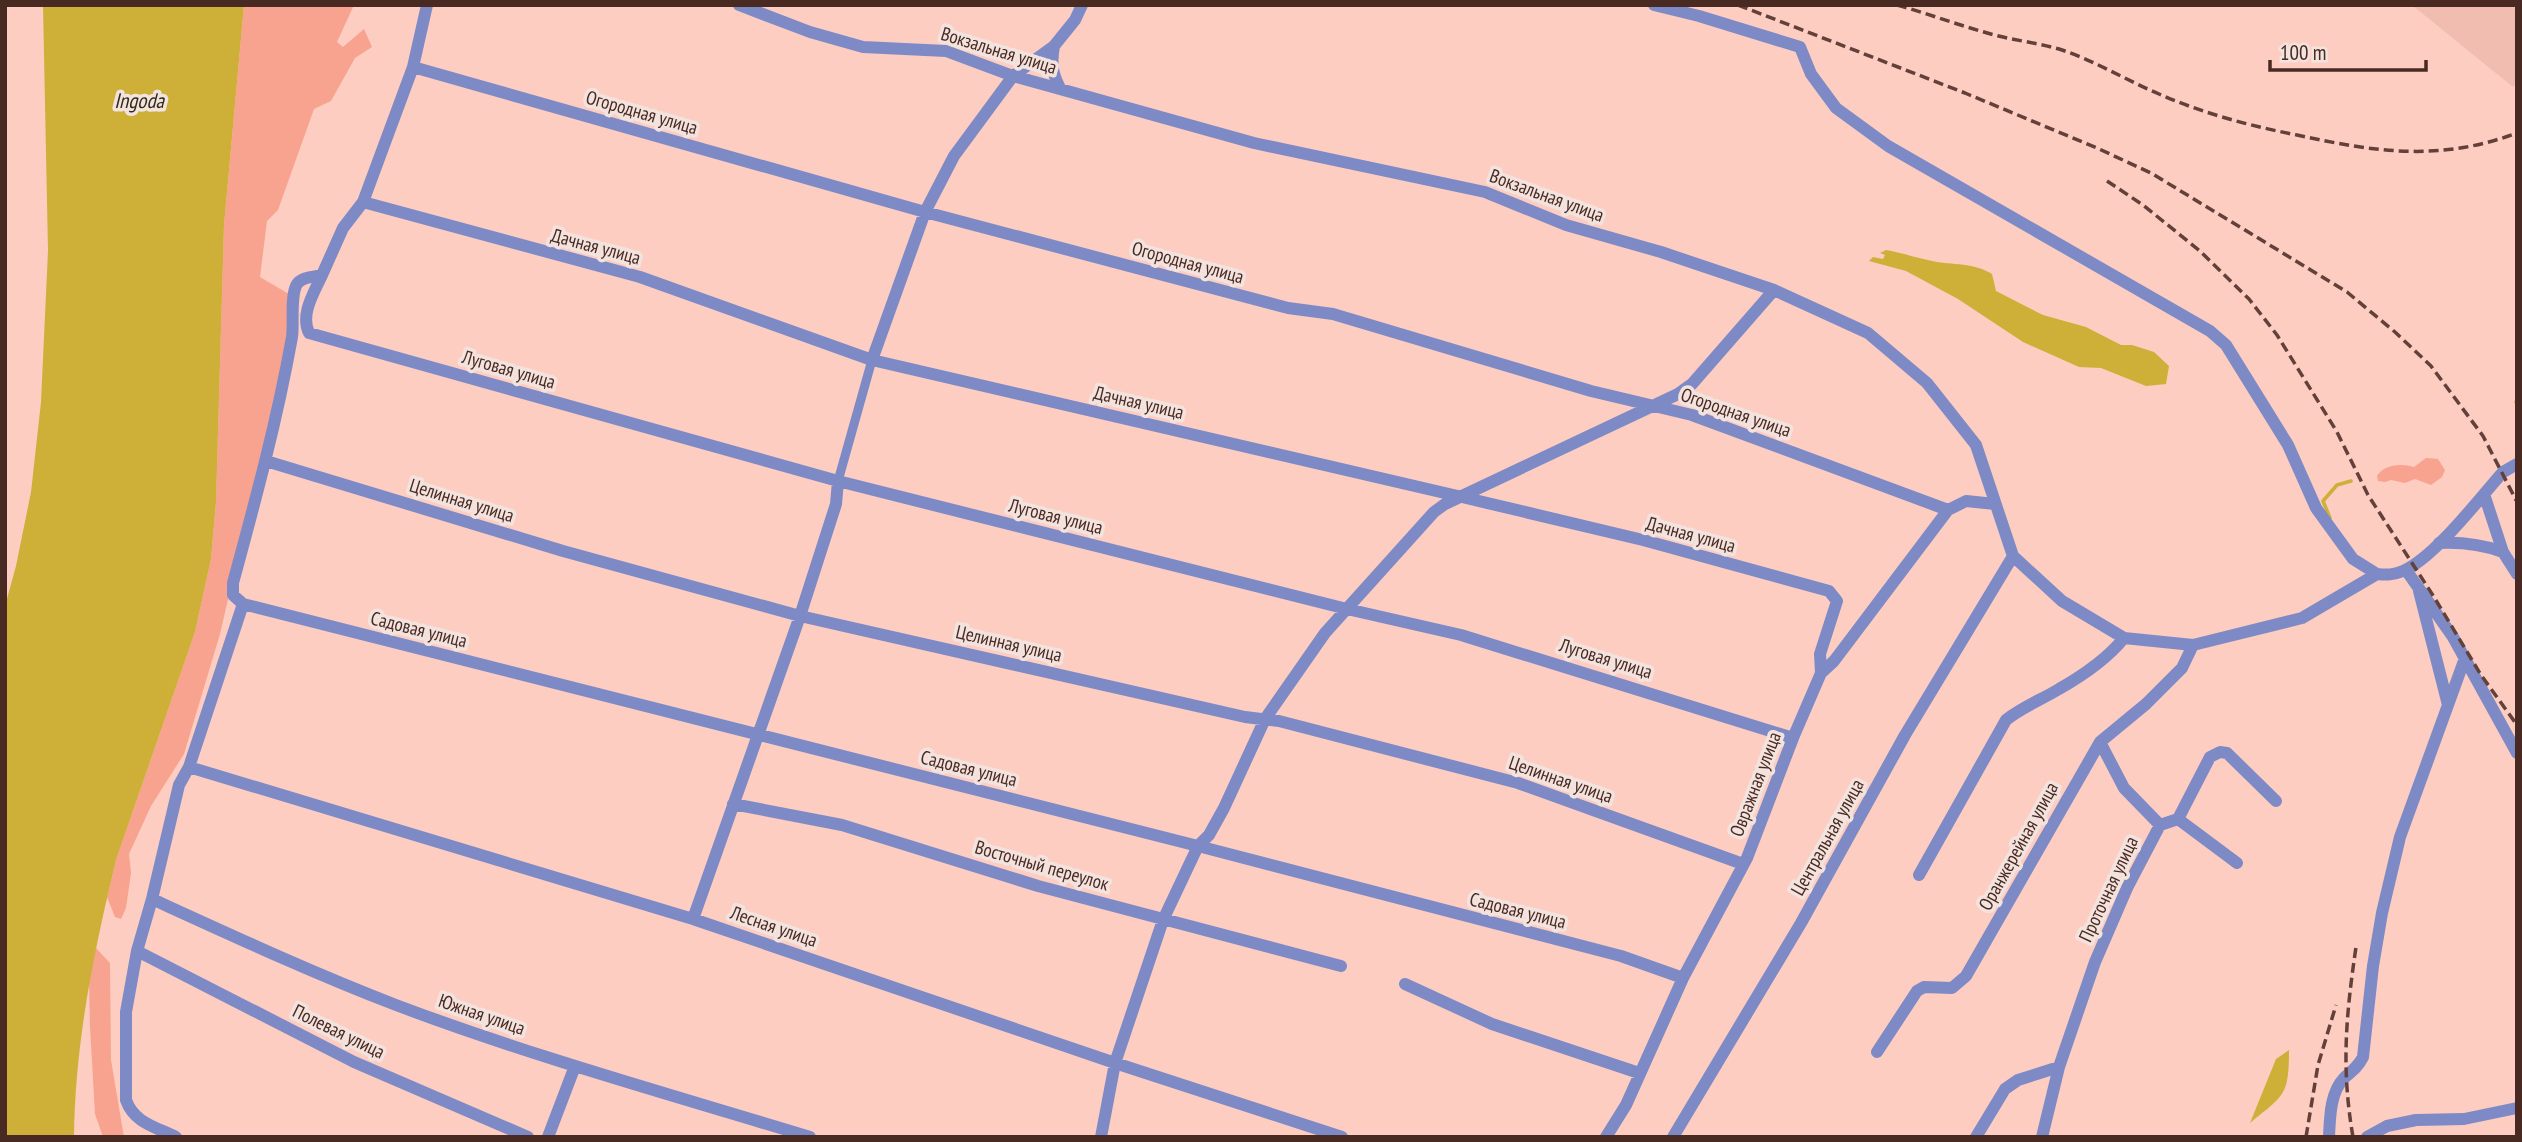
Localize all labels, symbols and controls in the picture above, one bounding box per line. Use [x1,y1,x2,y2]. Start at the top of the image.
street label: Вокзальная улица [938,21,1060,79]
scale bar [2270,28,2426,72]
text: 100 m [2280,39,2326,66]
street label: Огородная улица [583,85,701,139]
water label: Ingoda [114,87,165,114]
street label: Вокзальная улица [1487,163,1607,227]
street label: Дачная улица [549,223,643,269]
street label: Огородная улица [1129,236,1247,288]
street label: Луговая улица [459,344,558,394]
street label: Дачная улица [1092,380,1186,424]
street label: Огородная улица [1678,382,1794,442]
street label: Целинная улица [407,473,517,527]
street label: Луговая улица [1006,493,1105,539]
street label: Дачная улица [1644,511,1738,557]
street label: Садовая улица [368,605,470,653]
street label: Целинная улица [954,619,1064,667]
street label: Луговая улица [1556,632,1655,683]
street label: Овражная улица [1724,728,1786,840]
street label: Садовая улица [918,744,1020,792]
street label: Целинная улица [1506,750,1616,808]
street label: Центральная улица [1785,775,1869,899]
street label: Оранжерейная улица [1973,778,2063,914]
street label: Проточная улица [2073,832,2143,946]
street label: Восточный переулок [972,834,1112,896]
street label: Садовая улица [1467,886,1569,934]
street label: Лесная улица [727,900,821,952]
street label: Южная улица [436,988,528,1040]
street label: Полевая улица [289,998,389,1064]

